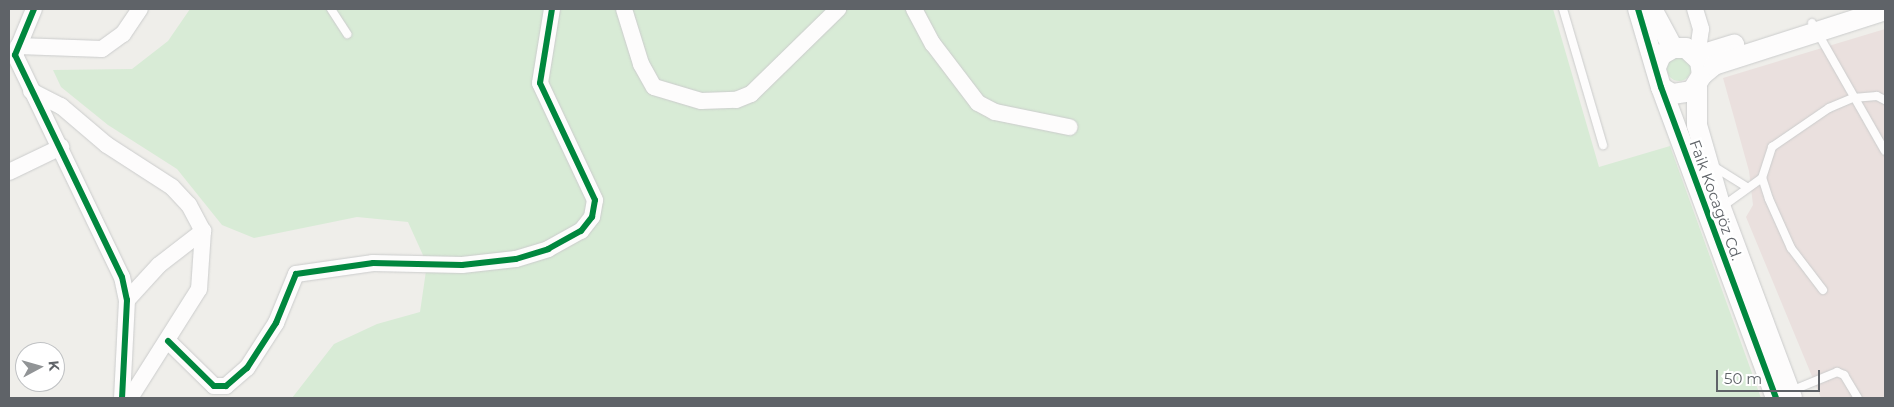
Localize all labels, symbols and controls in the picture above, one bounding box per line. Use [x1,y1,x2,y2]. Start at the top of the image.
street label: Faik Kocagöz Cd. [1686,137,1746,263]
north arrow [15,342,65,392]
text: K [44,359,63,372]
scale bar [1719,360,1823,392]
text: 50 m [1724,369,1762,388]

